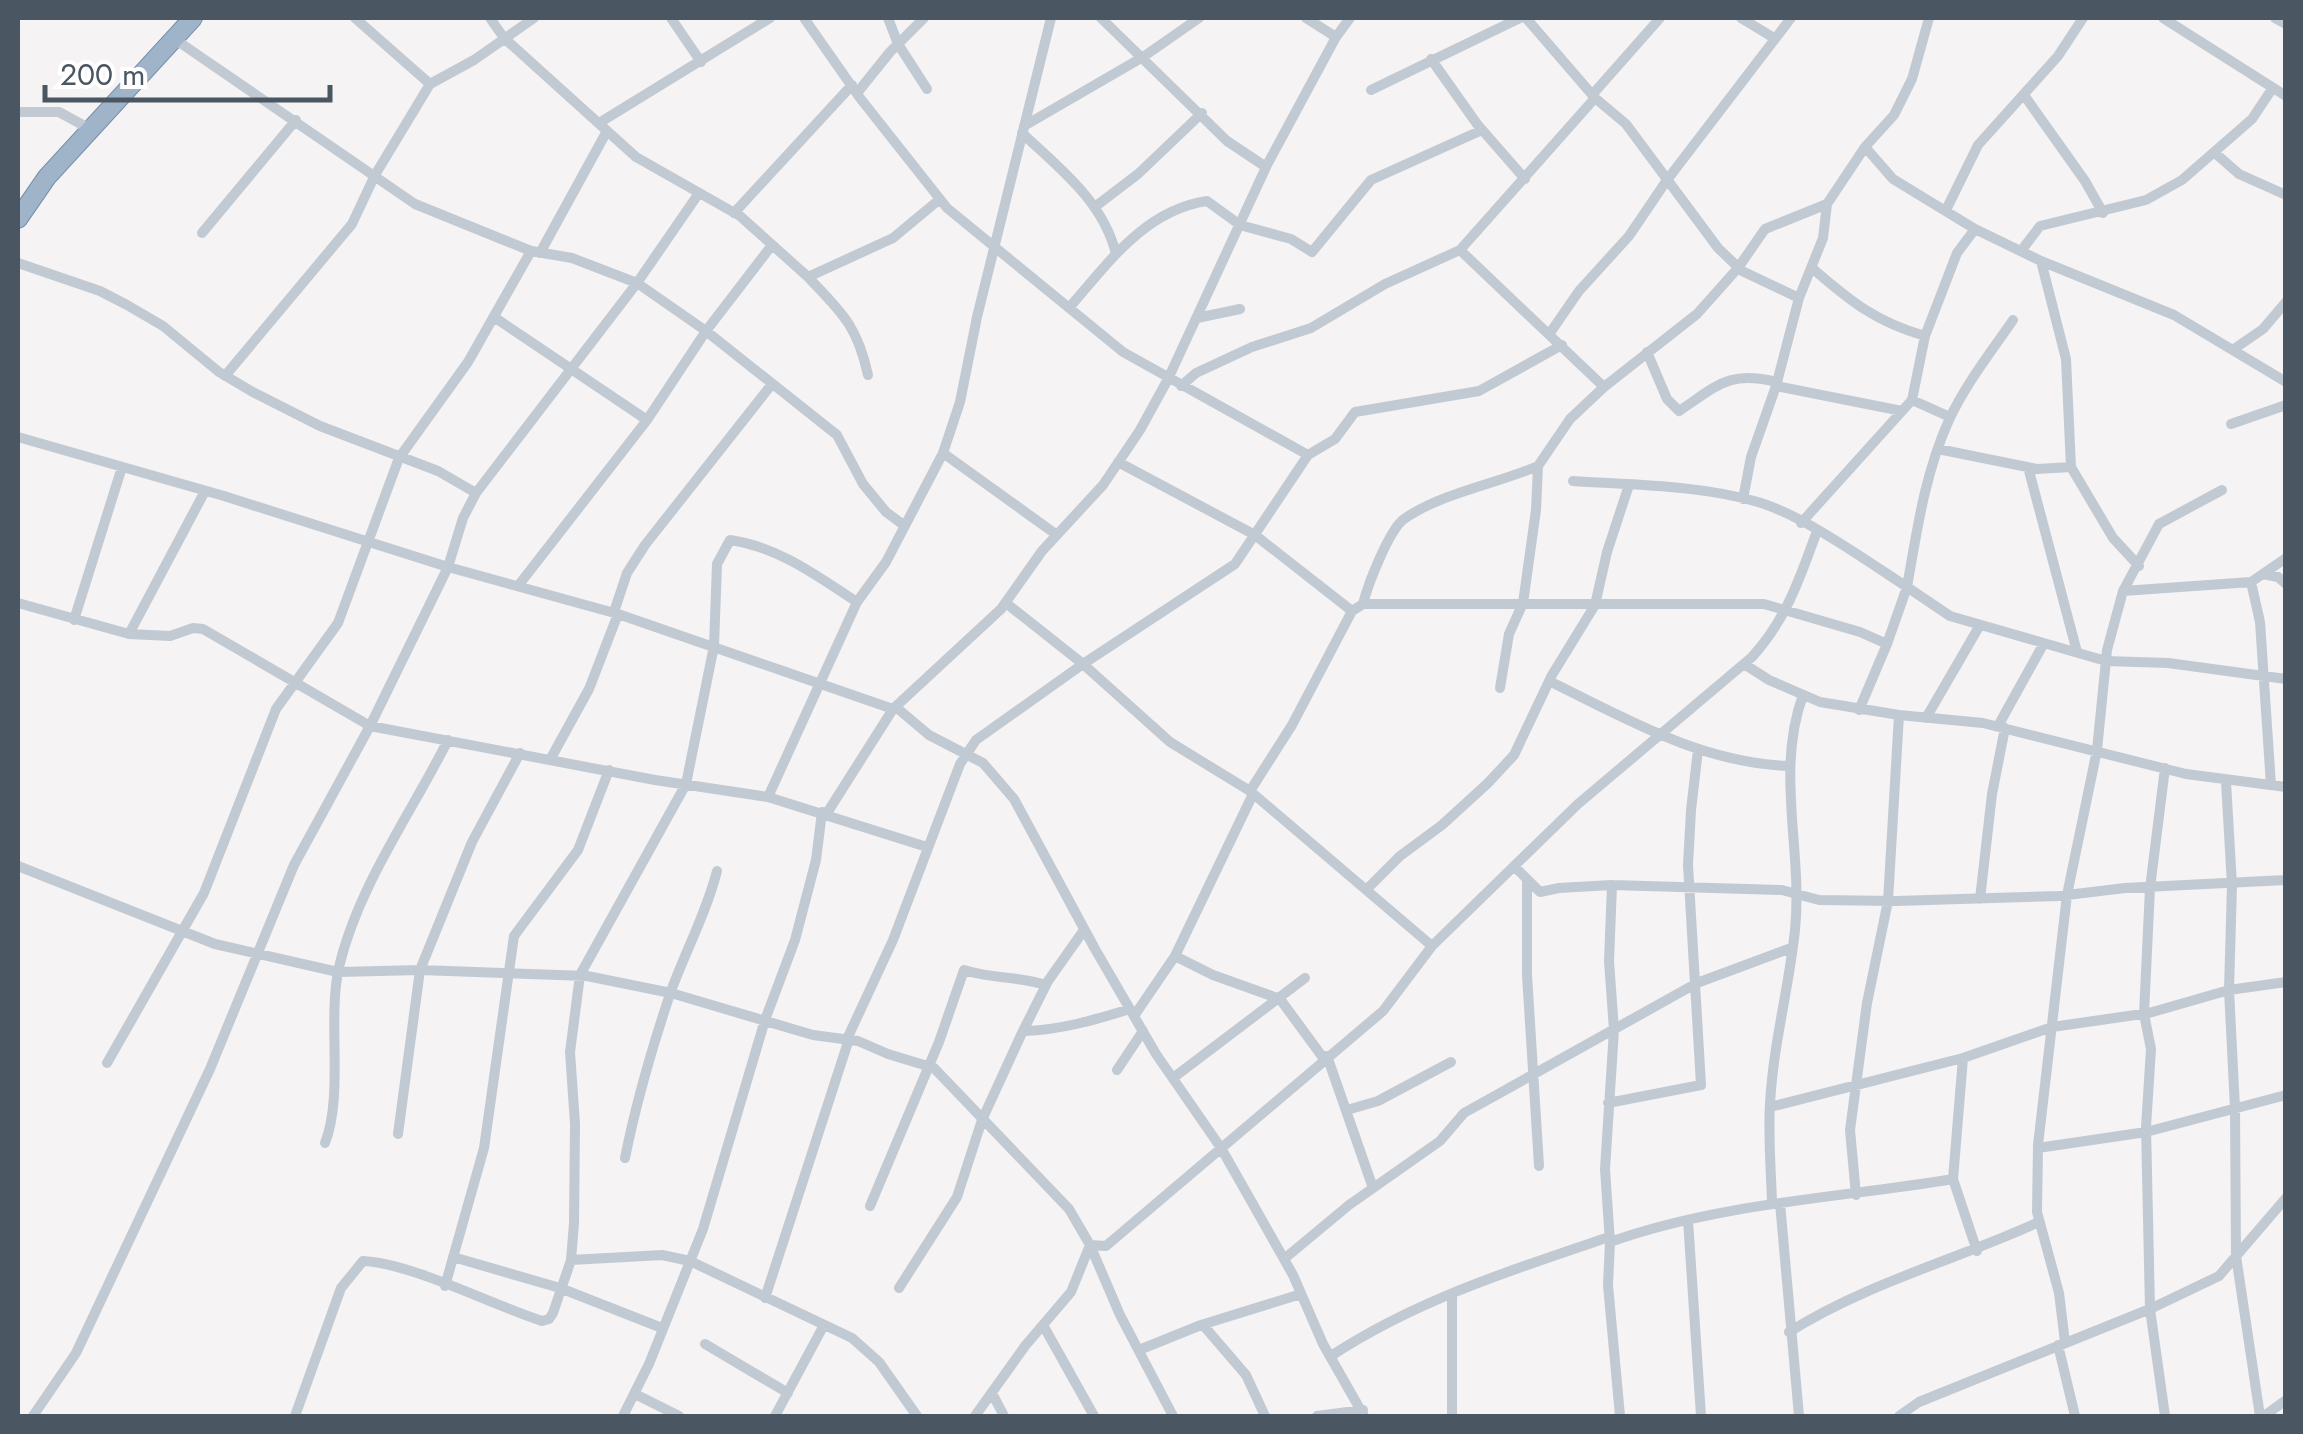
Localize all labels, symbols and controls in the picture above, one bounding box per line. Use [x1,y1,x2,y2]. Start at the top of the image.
scale bar [45,40,330,102]
text: 200 m [60,53,145,96]

